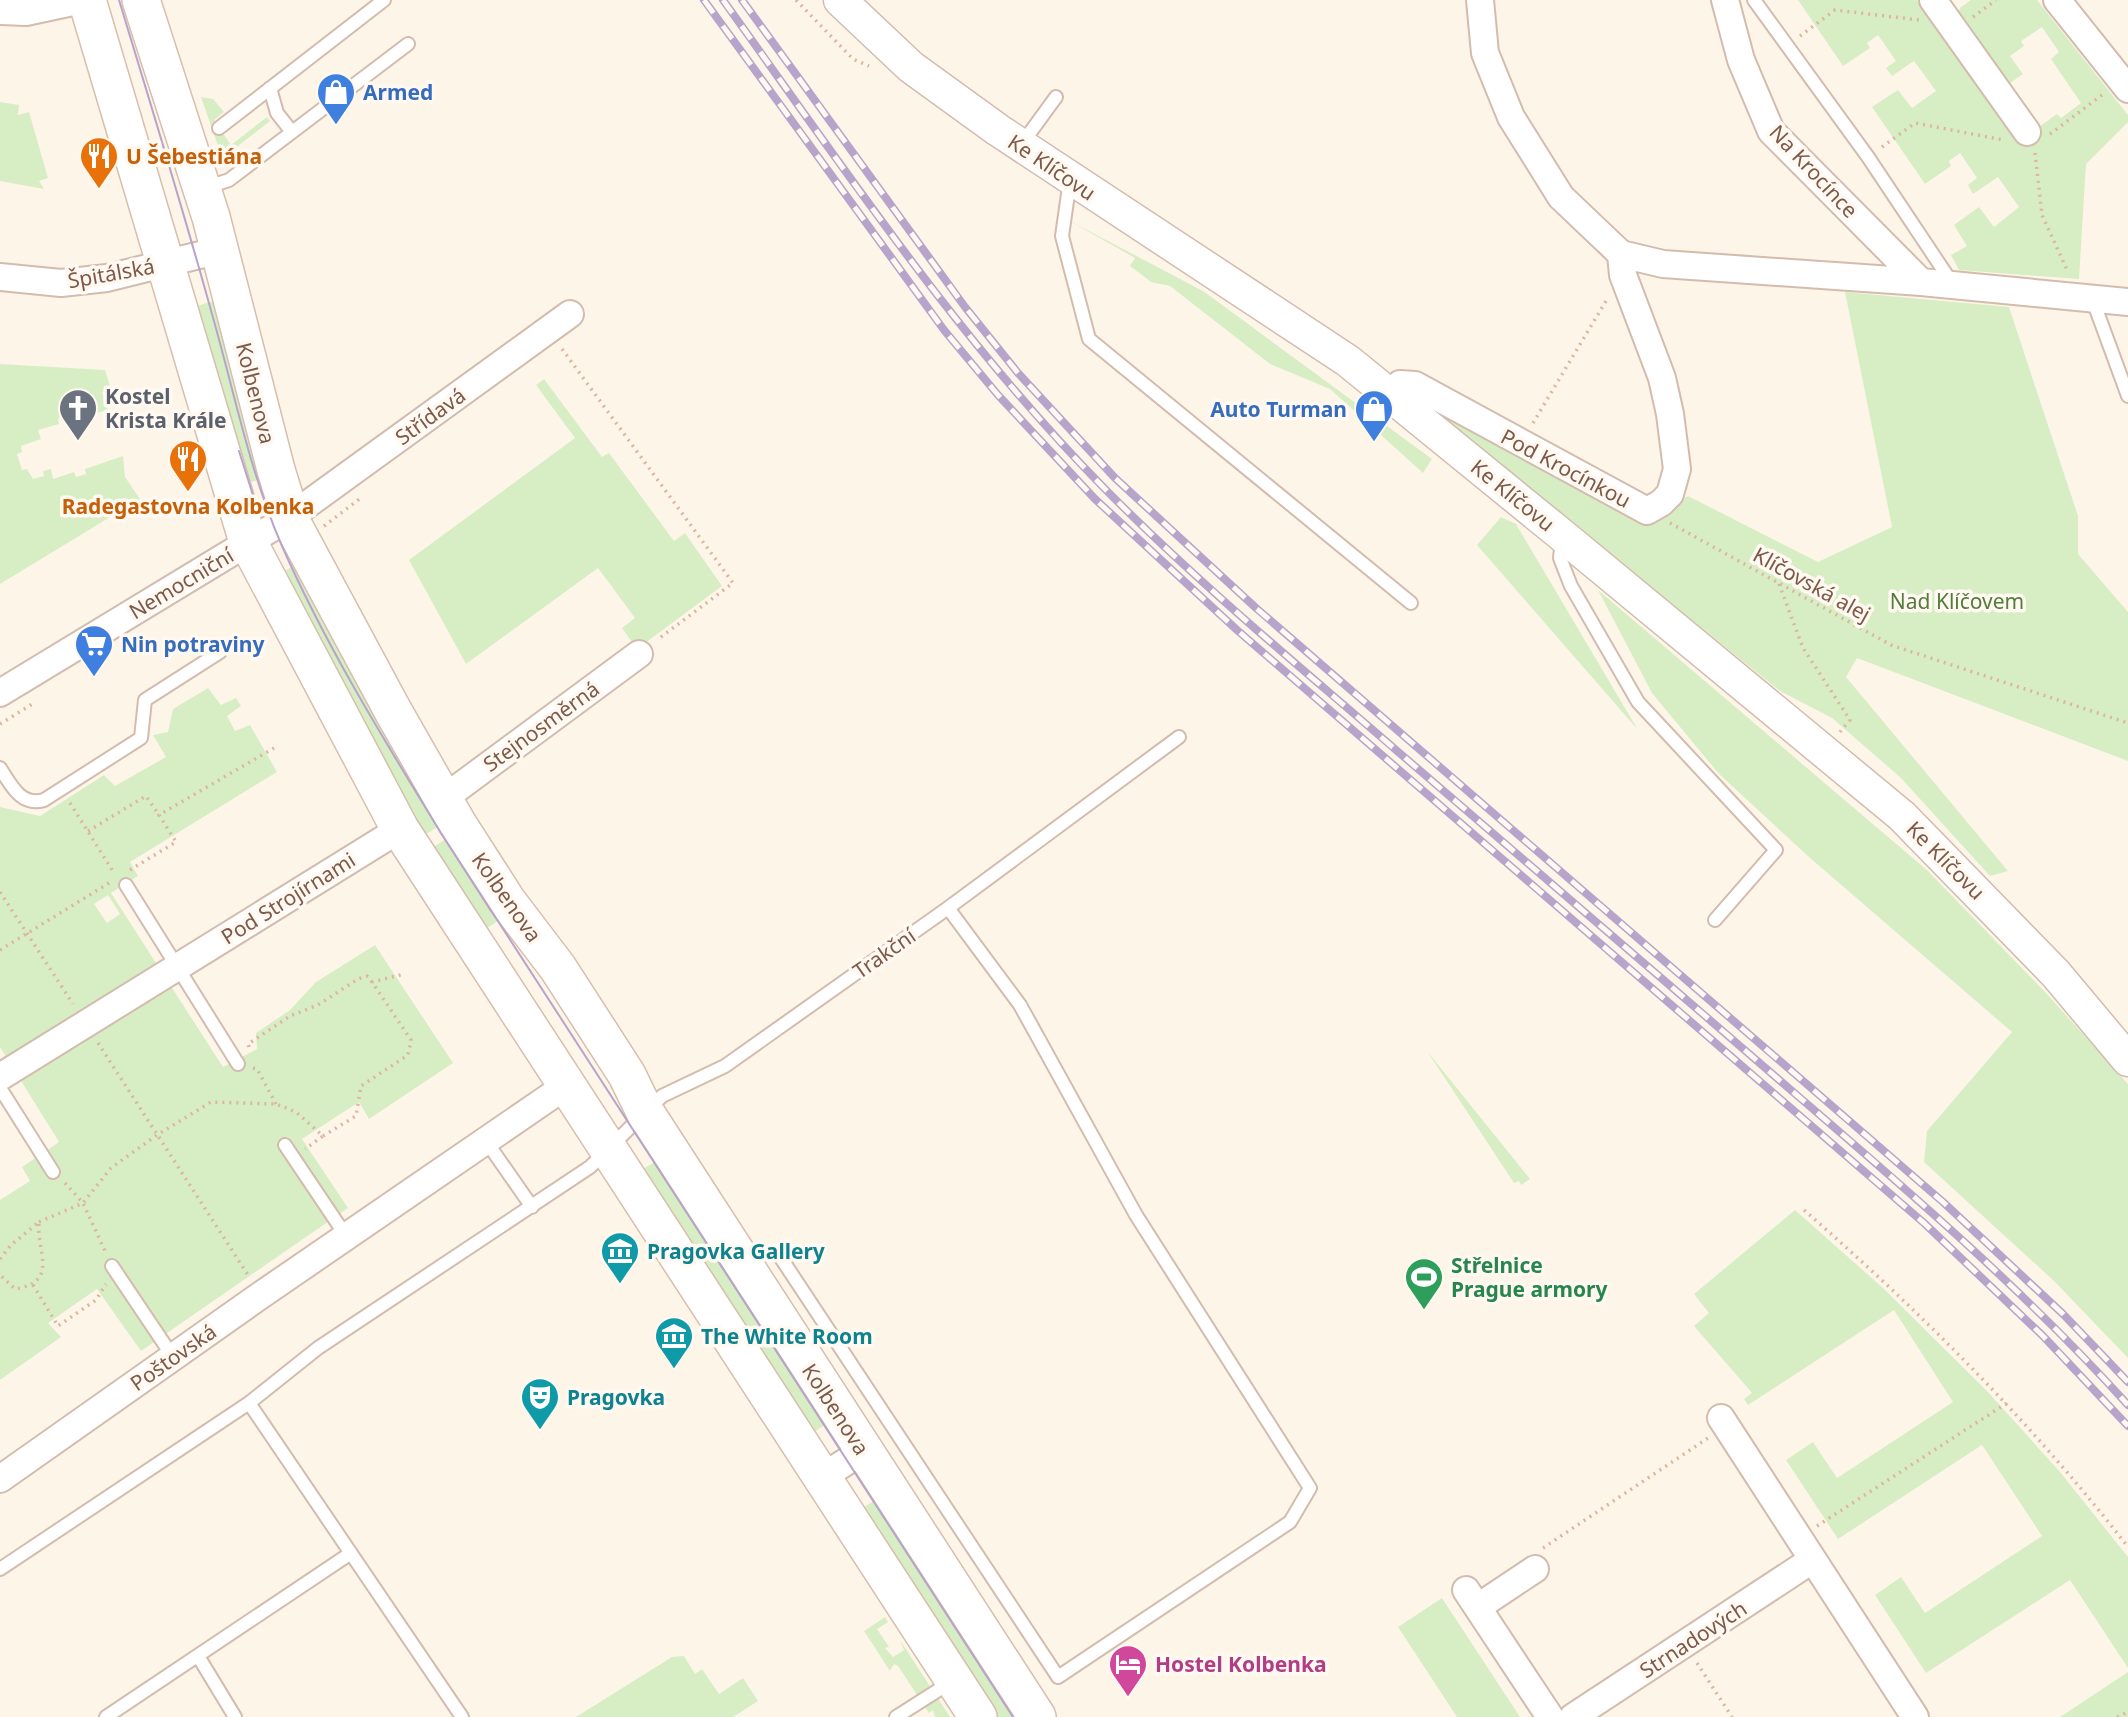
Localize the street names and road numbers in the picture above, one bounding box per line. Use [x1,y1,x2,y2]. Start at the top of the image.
street label: Na Krocínce [1764,118,1864,224]
street label: Ke Klíčovu [1003,127,1101,207]
street label: Špitálská [65,252,157,294]
street label: Kolbenova [230,339,282,447]
street label: Střídavá [389,381,471,451]
street label: Pod Krocínkou [1496,422,1636,514]
street label: Ke Klíčovu [1465,453,1561,537]
street label: Klíčovská alej [1748,540,1876,628]
street label: Nemocniční [124,541,239,625]
street label: Stejnosměrná [477,674,605,778]
street label: Ke Klíčovu [1901,815,1991,905]
street label: Pod Strojírnami [216,846,360,950]
street label: Kolbenova [466,847,548,947]
street label: Trakční [847,921,921,985]
street label: Poštovská [124,1317,222,1397]
street label: Kolbenova [796,1358,876,1460]
street label: Strnadových [1634,1594,1752,1684]

